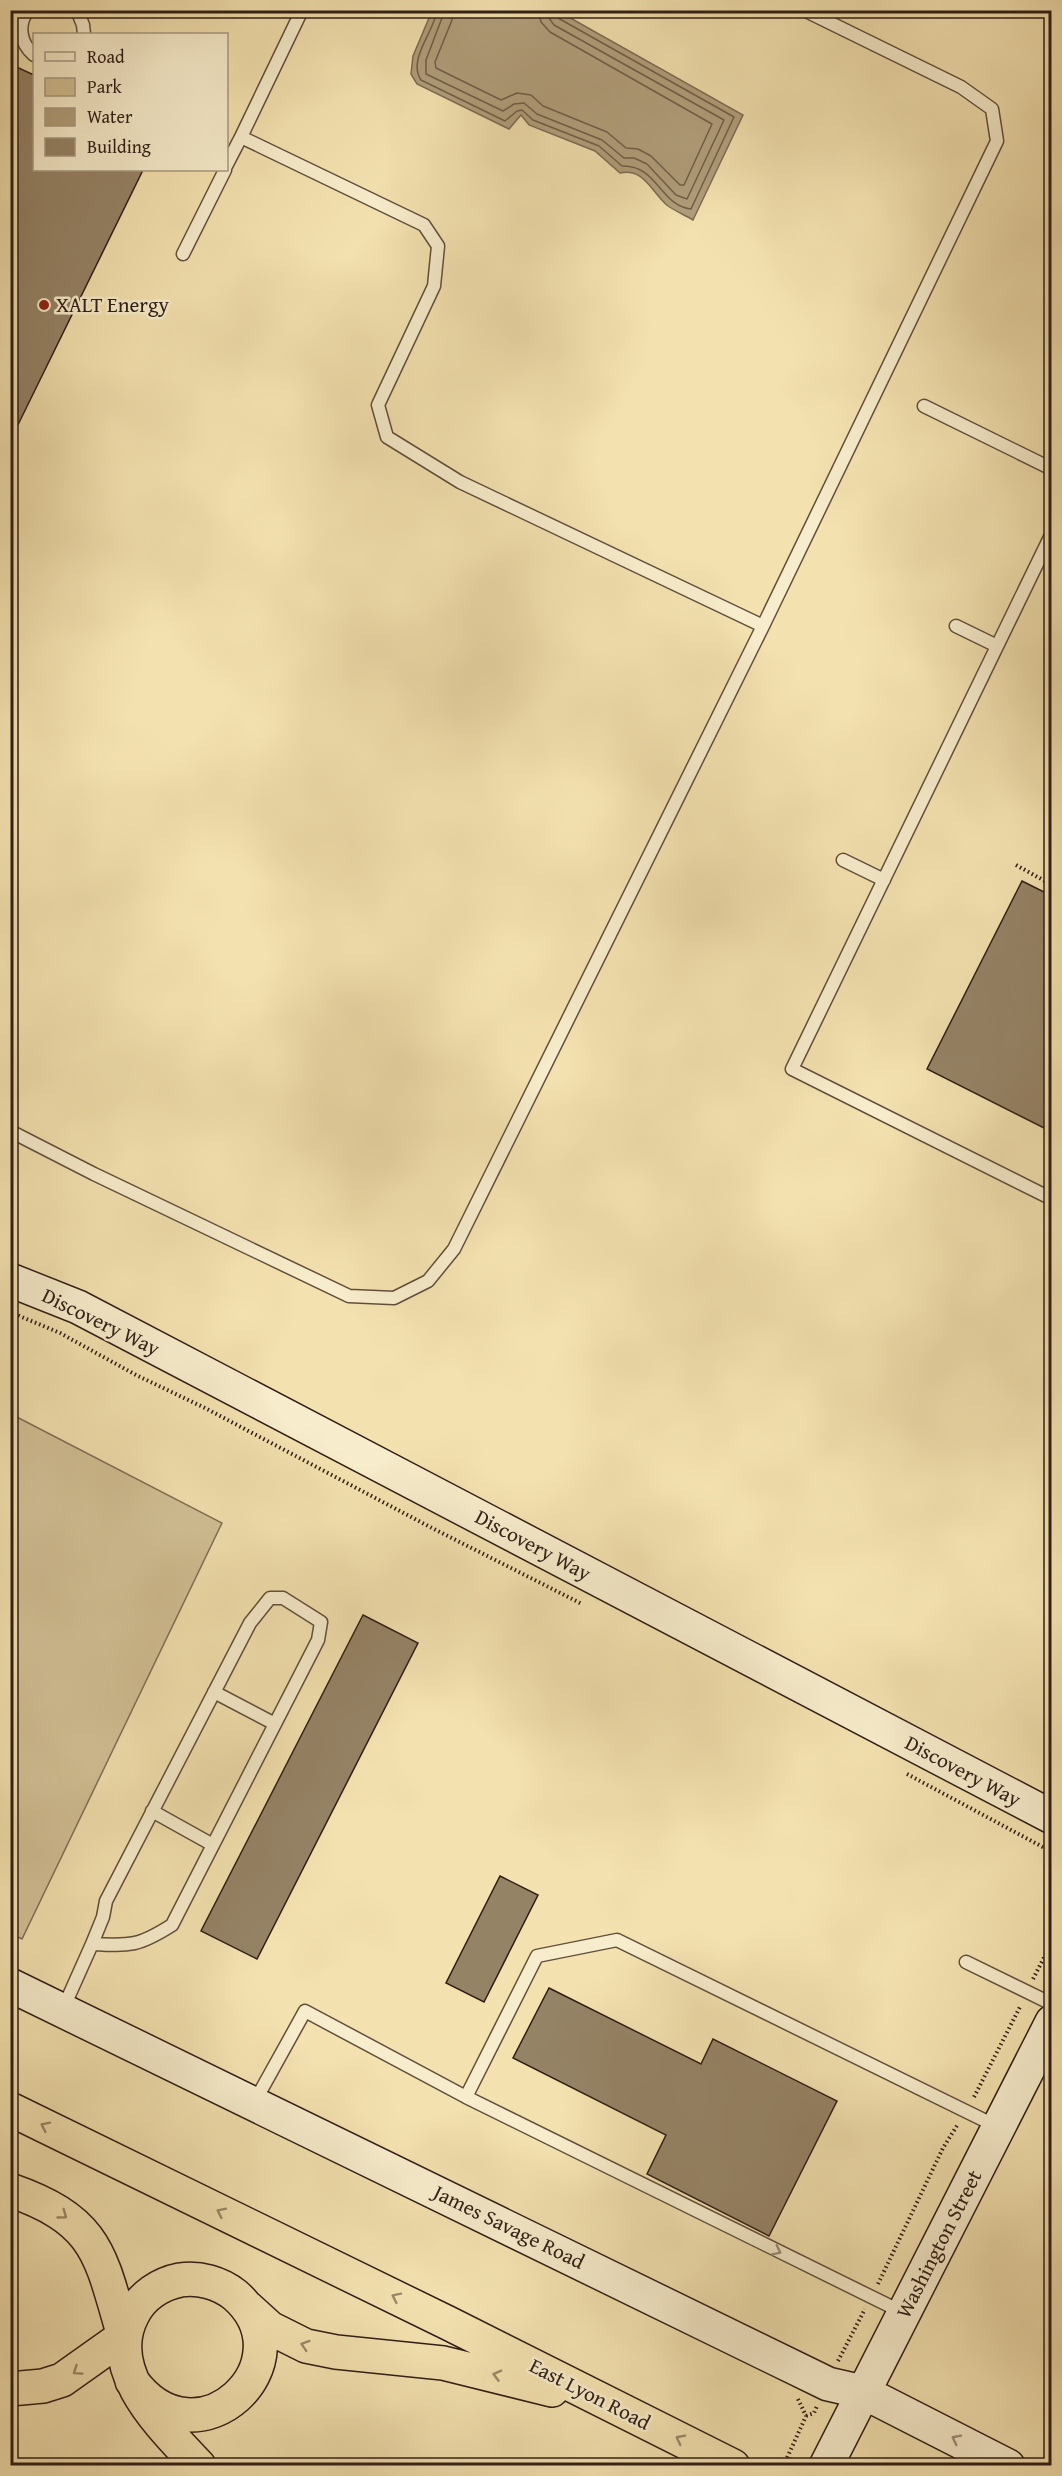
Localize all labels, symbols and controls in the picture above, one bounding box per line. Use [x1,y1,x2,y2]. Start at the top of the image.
legend [33,33,228,171]
text: Road [87,43,125,70]
text: Park [87,73,123,100]
text: Water [87,103,133,130]
text: Building [87,133,151,160]
place label: XALT Energy [56,289,169,320]
marker: XALT Energy [37,298,51,312]
street label: Discovery Way [37,1280,166,1364]
street label: Discovery Way [470,1501,597,1588]
street label: Discovery Way [900,1727,1027,1814]
one-way arrow [41,2122,52,2134]
street label: Washington Street [888,2164,990,2323]
street label: James Savage Road [425,2175,591,2277]
one-way arrow [57,2207,68,2218]
one-way arrow [216,2207,227,2219]
one-way arrow [770,2243,781,2255]
one-way arrow [391,2293,402,2304]
one-way arrow [300,2340,311,2353]
street label: East Lyon Road [524,2350,657,2438]
one-way arrow [73,2364,84,2375]
one-way arrow [492,2370,502,2383]
one-way arrow [676,2435,687,2447]
one-way arrow [952,2435,962,2446]

